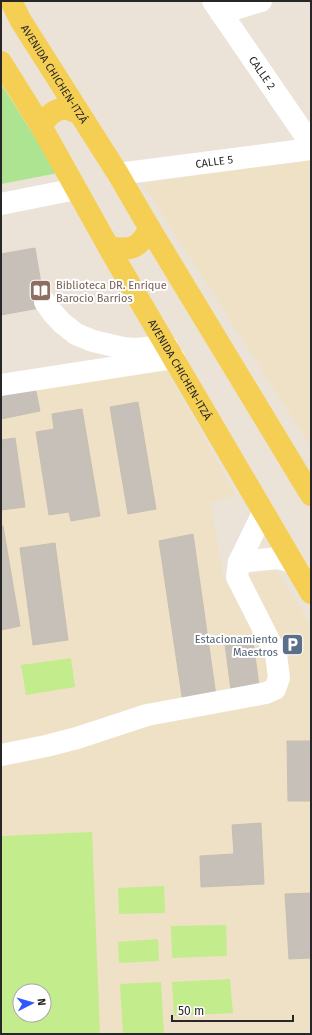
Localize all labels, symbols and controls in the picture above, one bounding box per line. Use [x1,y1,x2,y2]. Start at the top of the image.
street label: AVENIDA CHICHEN-ITZÁ [18,22,91,127]
street label: CALLE 2 [246,54,278,92]
street label: CALLE 5 [195,153,234,171]
library icon: Biblioteca DR. Enrique Barocio Barrios [27,278,53,304]
place label: Biblioteca DR. Enrique Barocio Barrios [56,279,167,305]
street label: AVENIDA CHICHEN-ITZÁ [145,317,215,423]
parking icon: Estacionamiento Maestros [280,632,306,658]
place label: Estacionamiento Maestros [195,633,278,659]
north arrow [12,983,52,1023]
scale bar [172,997,293,1023]
text: N [35,998,48,1006]
text: 50 m [178,1004,204,1018]

